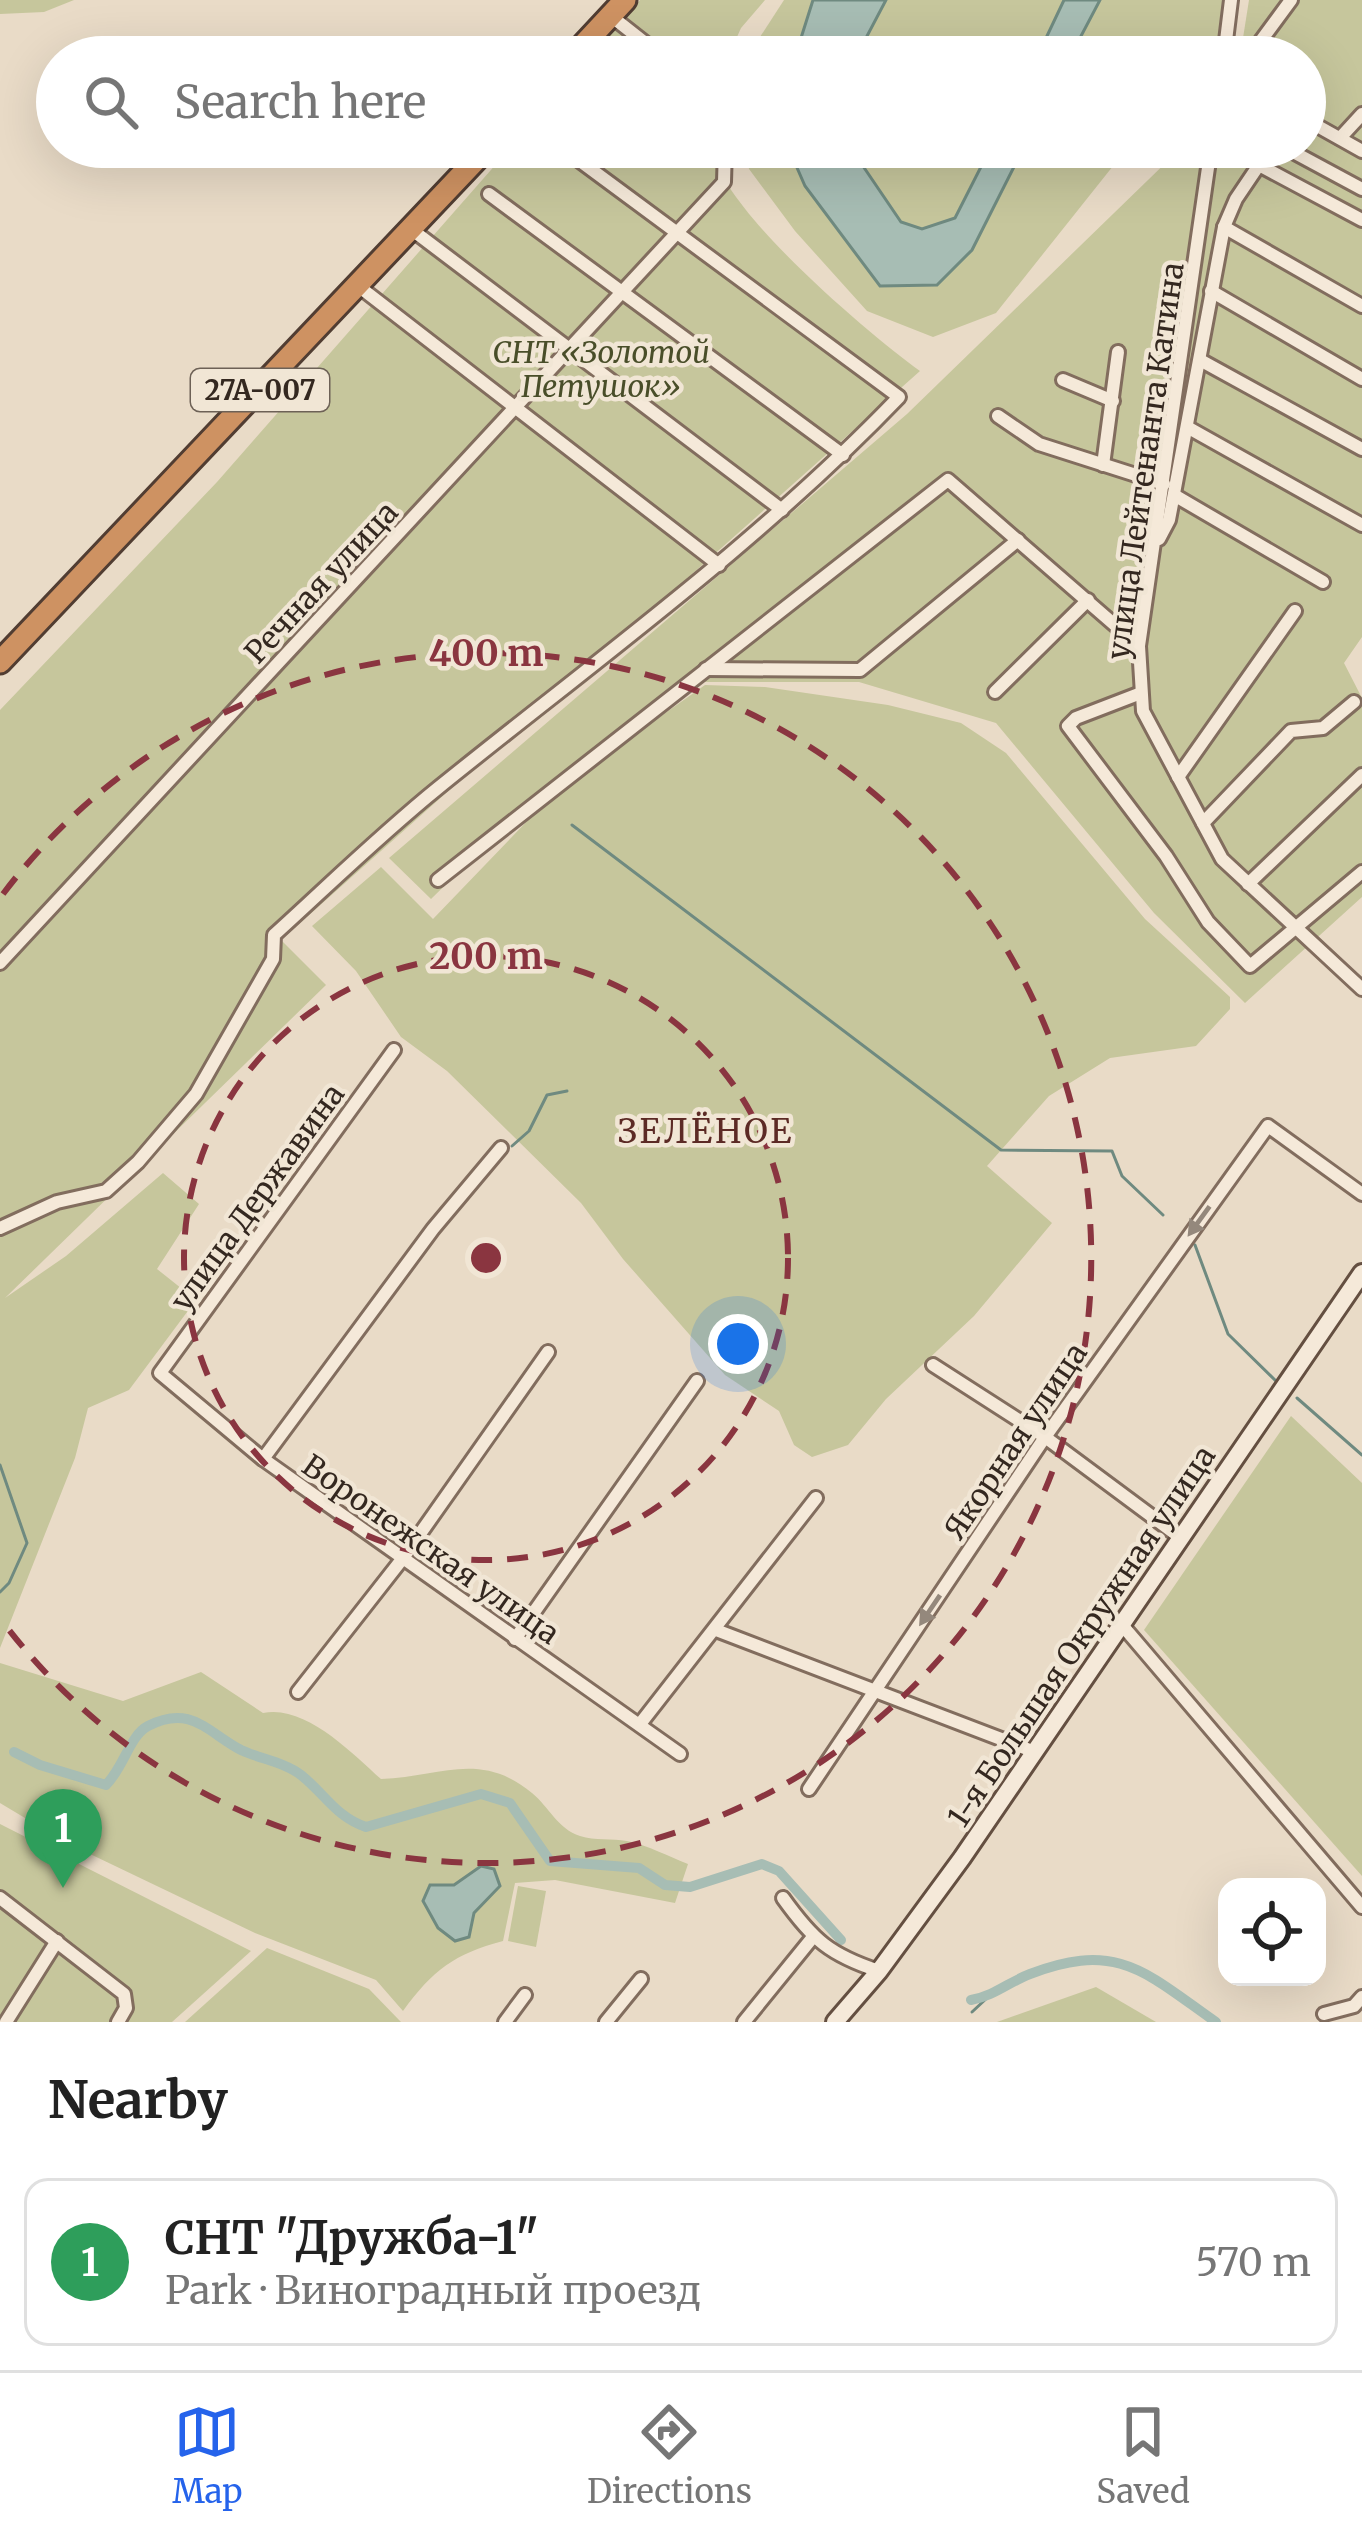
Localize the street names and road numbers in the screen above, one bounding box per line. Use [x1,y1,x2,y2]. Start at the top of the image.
street label: улица Лейтенанта Катина [1098,260,1192,662]
road number: 27А-007 [191,369,329,411]
street label: Речная улица [236,493,406,671]
street label: улица Державина [162,1076,352,1318]
street label: Якорная улица [935,1335,1095,1547]
street label: 1-я Большая Окружная улица [939,1438,1223,1834]
street label: Воронежская улица [295,1446,567,1652]

